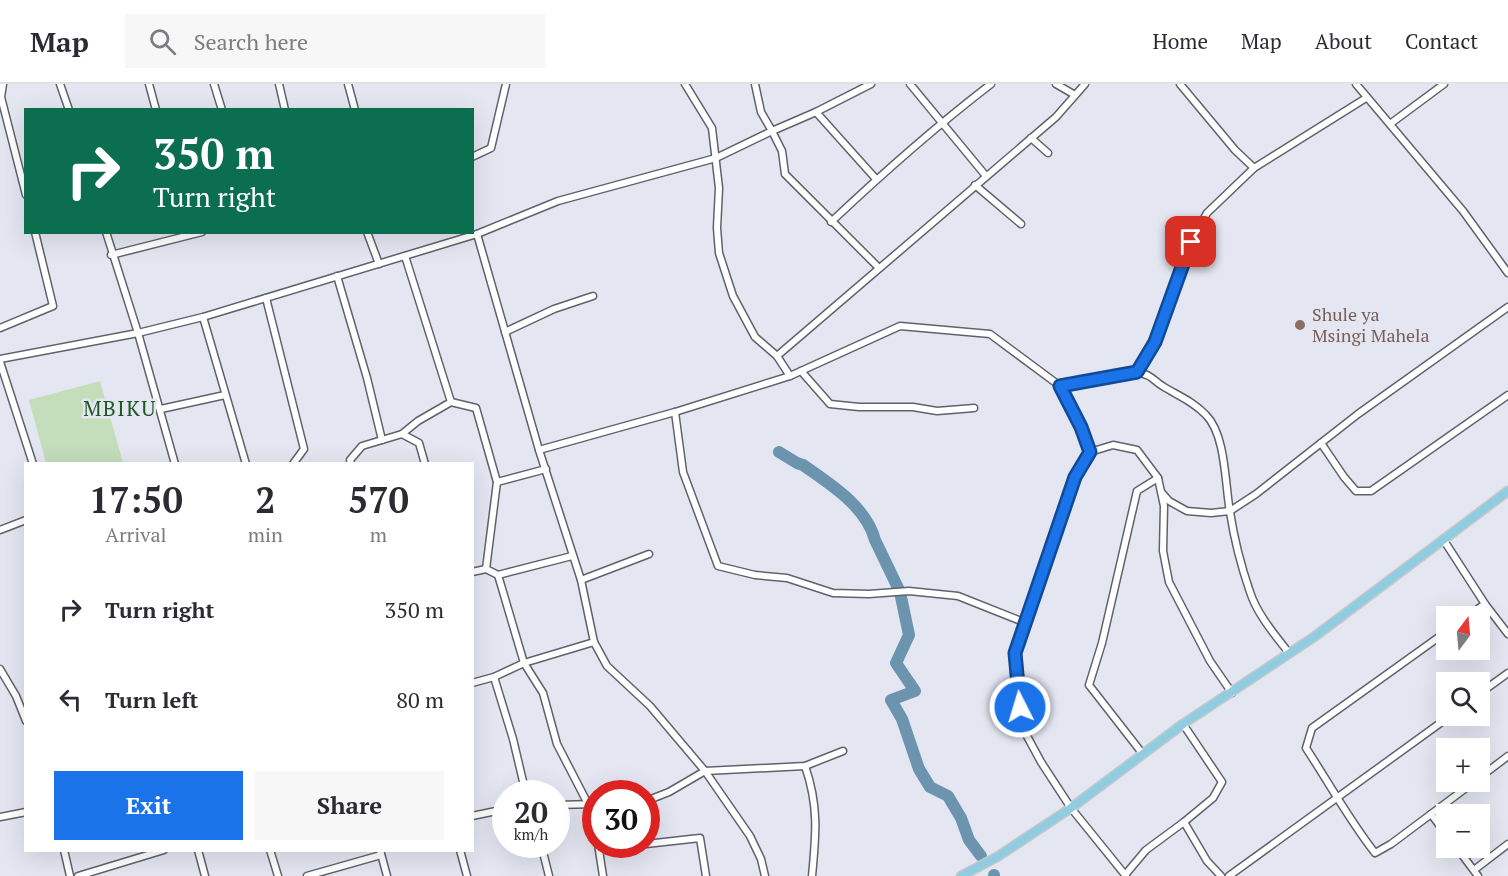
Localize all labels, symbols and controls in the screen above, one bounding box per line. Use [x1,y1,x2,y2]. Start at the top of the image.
search box [125,14,545,68]
text: Map [30,23,89,60]
icon: search [146,25,179,58]
text: Search here [194,27,308,56]
text: Home [1152,27,1208,55]
text: Map [1241,27,1282,55]
text: About [1315,27,1372,55]
text: Contact [1405,27,1478,55]
text: 350 m [153,125,274,181]
icon: right [54,132,132,210]
text: Turn right [153,179,276,215]
pin [1165,216,1216,267]
icon: arrive [1174,225,1207,258]
place label: Shule ya Msingi Mahela [1312,302,1430,347]
marker: Shule ya Msingi Mahela [1293,318,1307,332]
district label: MBIKU [83,394,157,422]
text: 17:50 [89,476,183,523]
text: 2 [255,476,276,523]
text: 570 [348,476,409,523]
text: Arrival [105,521,167,548]
text: min [248,521,283,548]
text: m [370,521,387,548]
icon: right [54,593,87,626]
text: Turn right [105,595,214,624]
text: 350 m [384,595,444,624]
north arrow [1436,606,1490,660]
map controls [1436,606,1490,858]
button: search [1436,672,1490,726]
position arrow [988,675,1052,739]
icon: left [54,683,87,716]
text: Turn left [105,685,198,714]
text: 80 m [396,685,444,714]
button: + [1436,738,1490,792]
button: Exit [54,771,243,840]
button: Share [255,771,444,840]
speed limit sign: 30 [582,780,660,858]
text: 20 [514,792,548,832]
button: − [1436,804,1490,858]
text: km/h [514,824,548,844]

